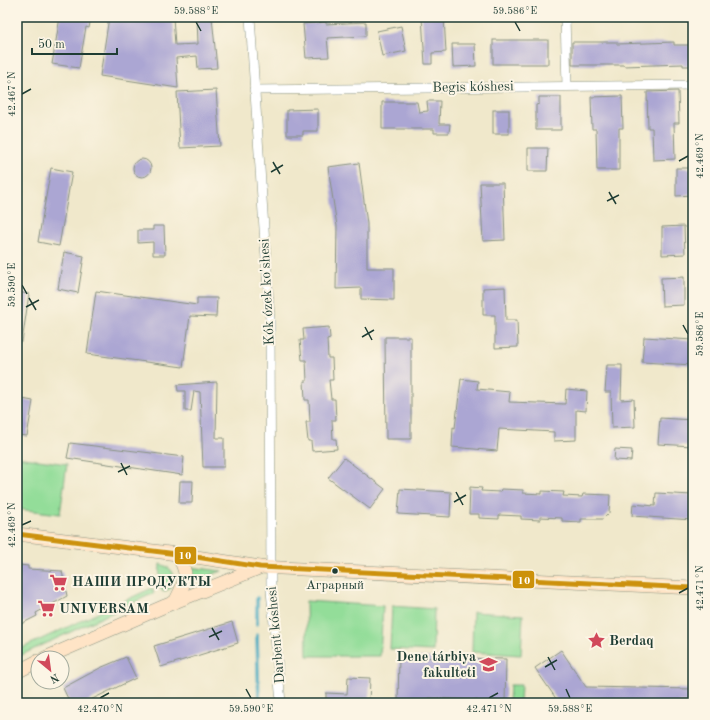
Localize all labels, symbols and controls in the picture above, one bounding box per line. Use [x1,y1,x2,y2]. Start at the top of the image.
text: 59.588°E [174,6,218,16]
text: 59.586°E [493,6,537,16]
scale bar [32,30,117,56]
text: 50 m [38,38,65,51]
text: 42.467°N [7,71,17,117]
street label: Begis kóshesi [432,79,514,95]
text: 42.469°N [695,133,705,179]
street label: Kók ózek ko'shesi [257,238,277,346]
text: 59.590°E [7,263,17,307]
text: 59.586°E [695,312,705,356]
text: 42.469°N [7,502,17,548]
line badge: 10 [174,546,197,565]
text: 10 [179,551,191,562]
text: 42.471°N [695,565,705,611]
marker: Аграрный [330,566,340,576]
line badge: 10 [512,570,535,589]
supermarket icon: НАШИ ПРОДУКТЫ [49,572,69,592]
place label: НАШИ ПРОДУКТЫ [72,575,211,589]
text: 10 [518,576,530,587]
place label: Аграрный [306,579,364,592]
street label: Darbent kóshesi [265,585,287,684]
supermarket icon: UNIVERSAM [36,599,56,619]
place label: UNIVERSAM [59,602,149,616]
place icon: Berdaq [586,631,606,651]
place label: Berdaq [609,634,654,648]
north arrow [30,650,70,690]
place label: Dene tárbiya fakulteti [396,650,476,680]
school or university icon: Dene tárbiya fakulteti [479,655,499,675]
text: N [47,671,60,685]
text: 42.470°N [77,704,123,714]
text: 59.590°E [229,704,273,714]
text: 42.471°N [466,704,512,714]
text: 59.588°E [548,704,592,714]

